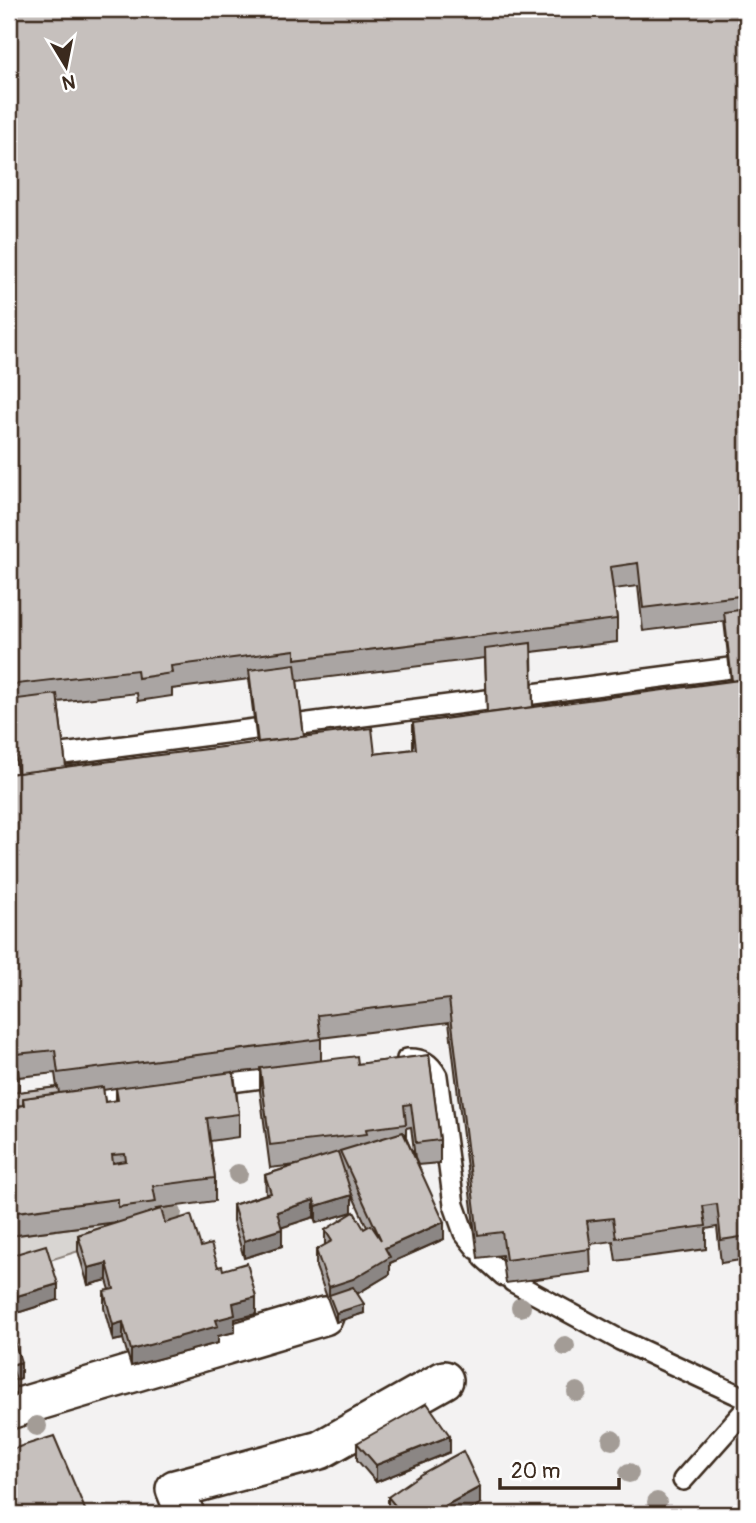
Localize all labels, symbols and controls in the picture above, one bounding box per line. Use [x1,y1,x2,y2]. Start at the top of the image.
north arrow [32,32,102,102]
text: N [60,69,77,95]
scale bar [500,1446,620,1490]
text: 20 m [511,1458,560,1485]

